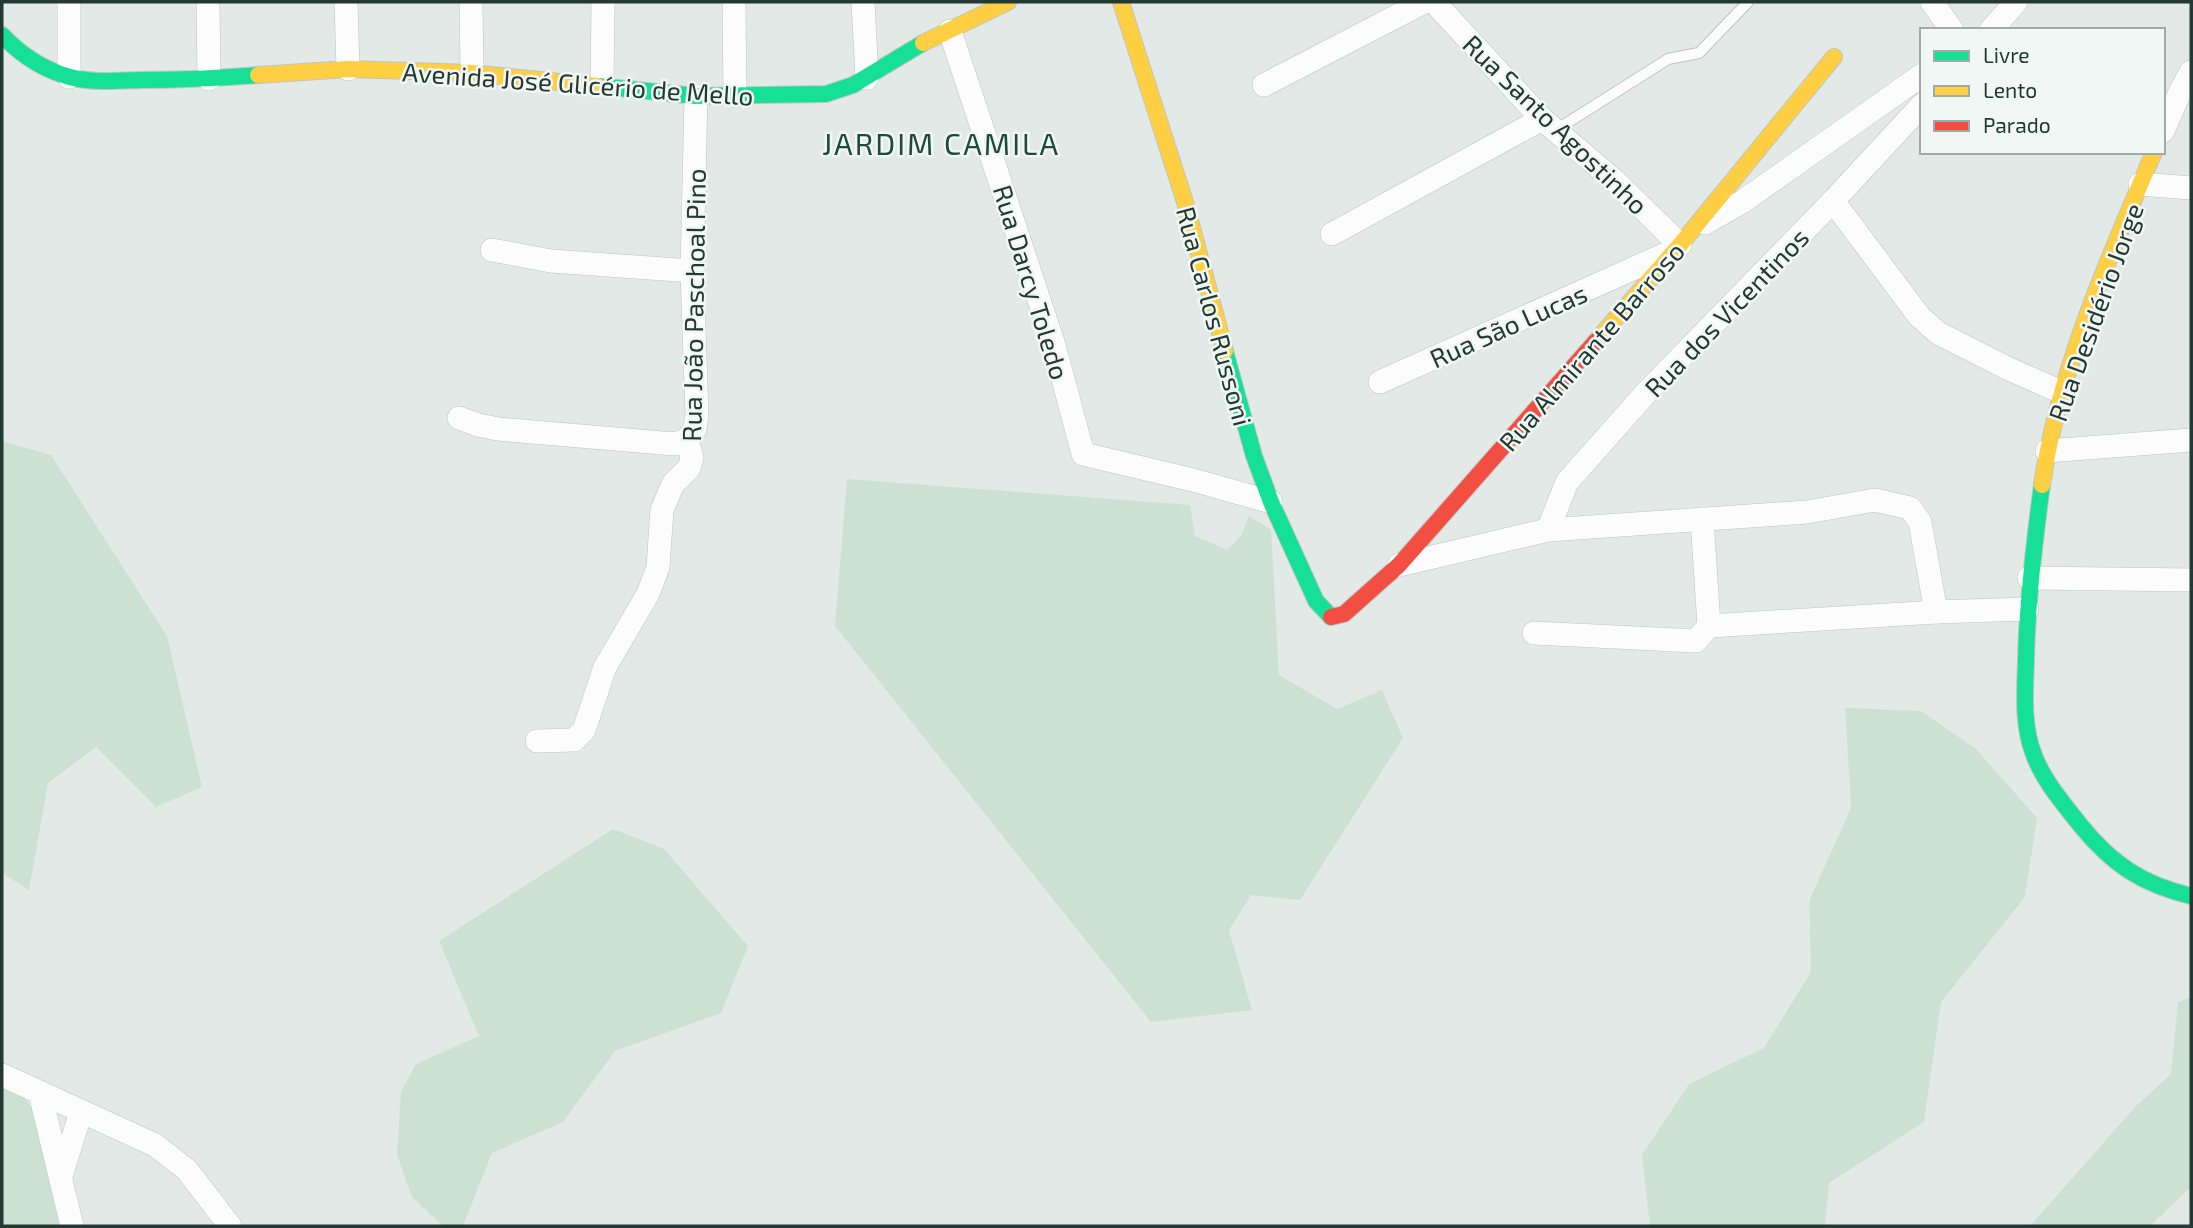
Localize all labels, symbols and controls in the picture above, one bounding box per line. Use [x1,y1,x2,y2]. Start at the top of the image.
street label: Rua Santo Agostinho [1457,28,1655,220]
legend [1920,28,2165,154]
text: Livre [1983,42,2030,67]
street label: Avenida José Glicério de Mello [401,55,755,111]
text: Lento [1983,77,2037,102]
text: Parado [1983,112,2051,137]
district label: JARDIM CAMILA [822,125,1060,161]
street label: Rua João Paschoal Pino [675,168,711,442]
street label: Rua Darcy Toledo [988,181,1076,383]
street label: Rua Desidério Jorge [2041,199,2149,425]
street label: Rua Carlos Russoni [1171,203,1259,429]
street label: Rua dos Vicentinos [1638,221,1814,403]
street label: Rua Almirante Barroso [1492,235,1690,457]
street label: Rua São Lucas [1425,277,1591,373]

